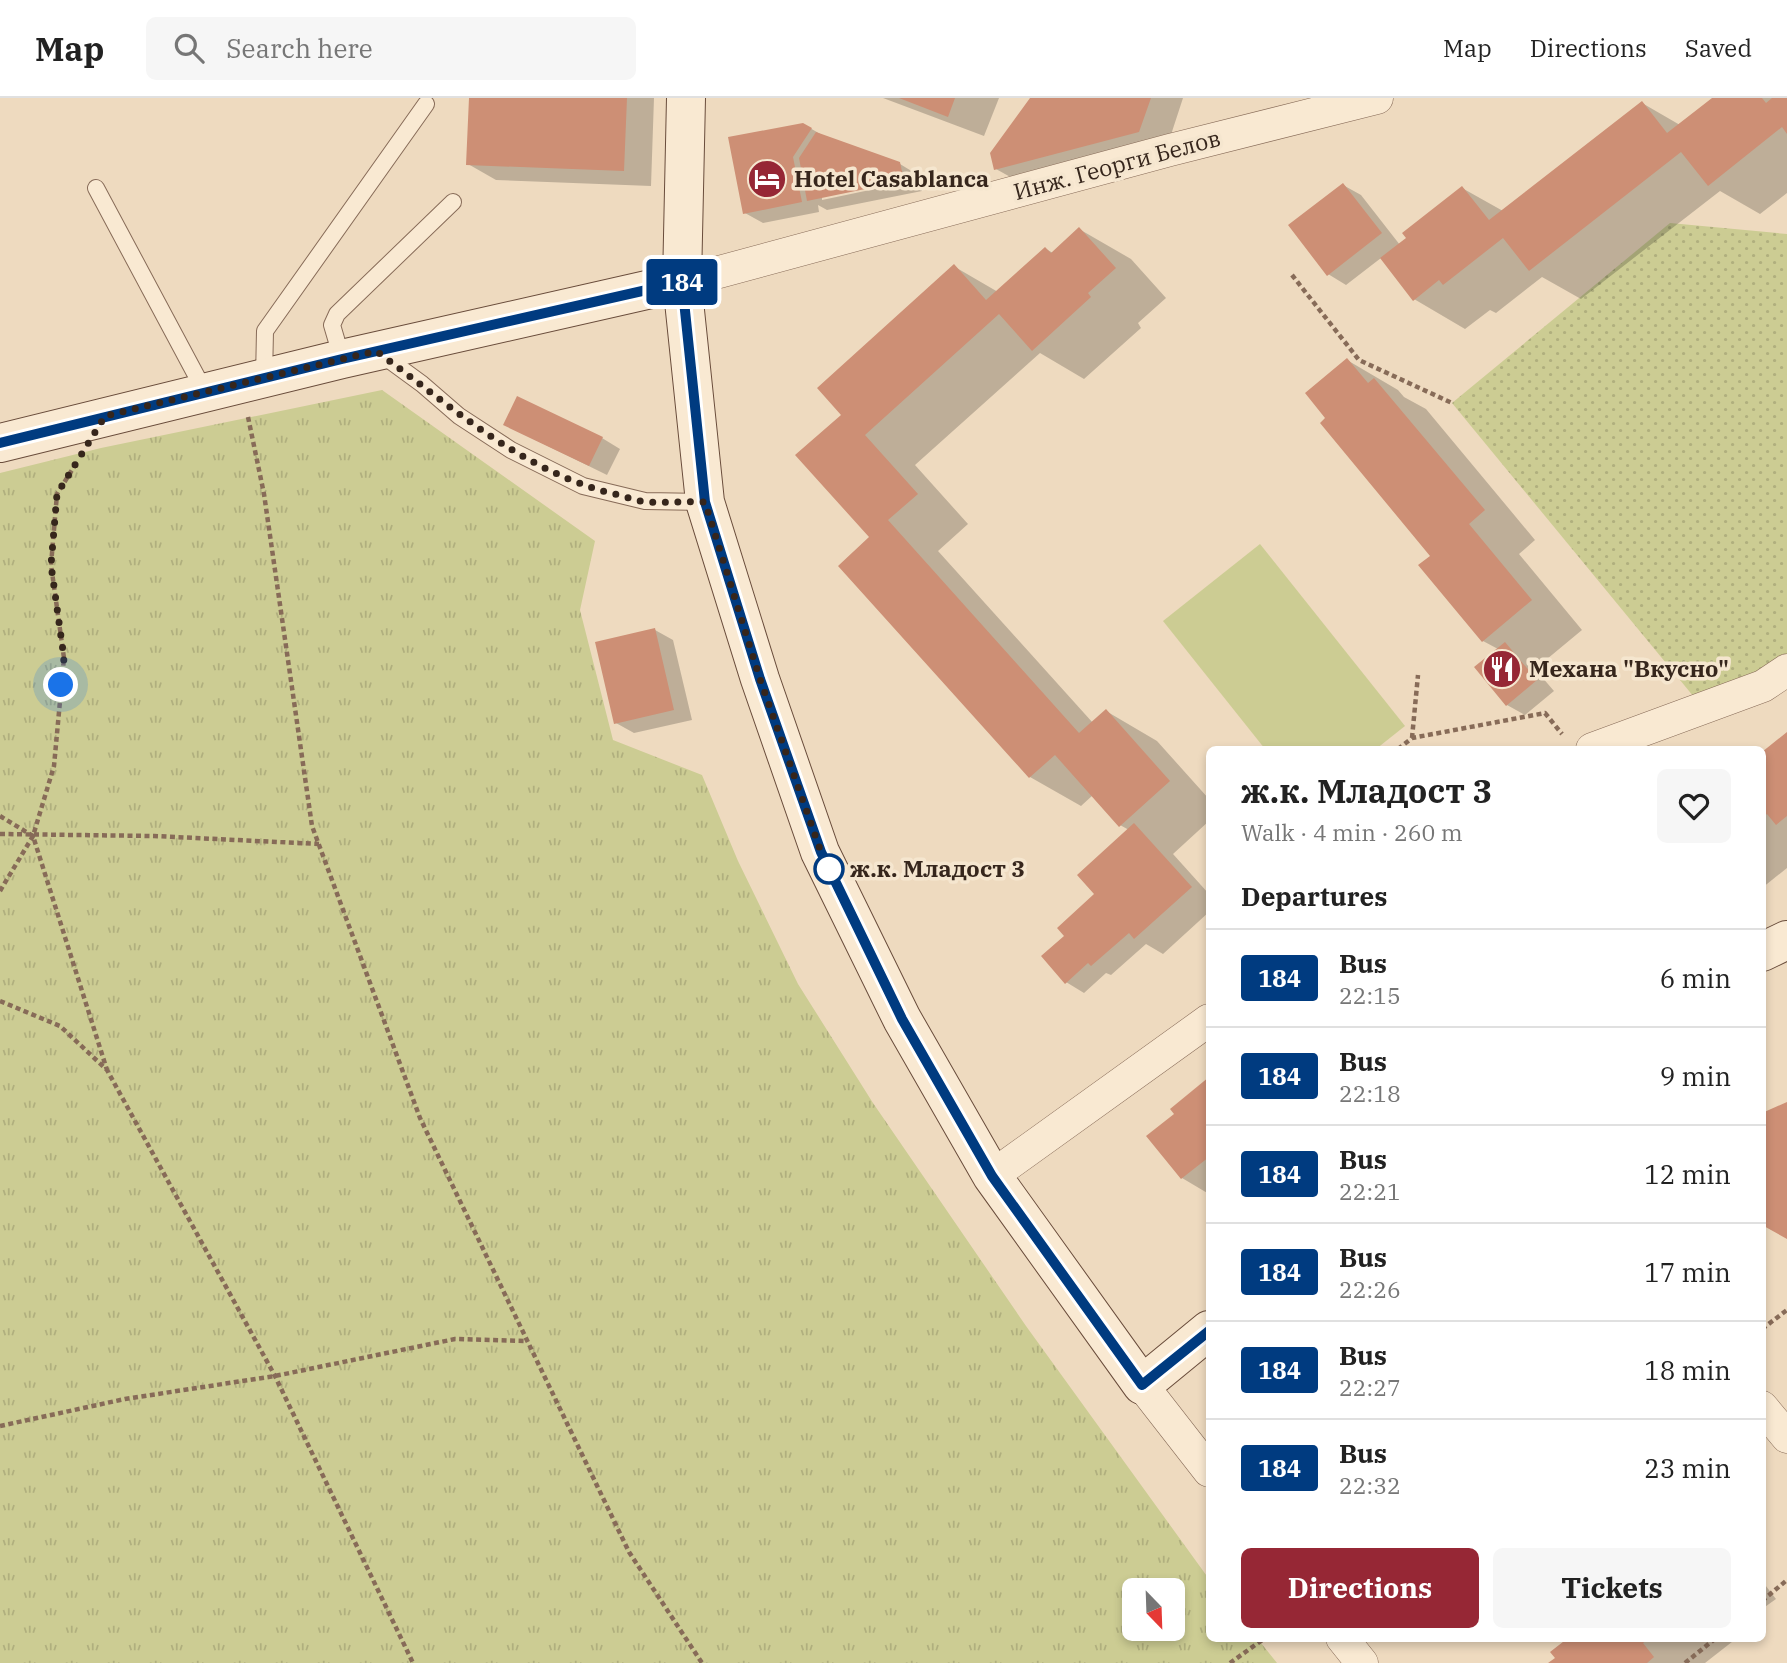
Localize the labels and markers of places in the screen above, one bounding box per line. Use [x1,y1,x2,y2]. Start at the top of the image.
hotel icon: Hotel Casablanca [746,158,788,200]
place label: Hotel Casablanca [794,163,989,193]
restaurant icon: Механа "Вкусно" [1481,648,1523,690]
place label: Механа "Вкусно" [1529,653,1729,683]
place label: ж.к. Младост 3 [850,853,1025,883]
marker: ж.к. Младост 3 [814,854,844,884]

